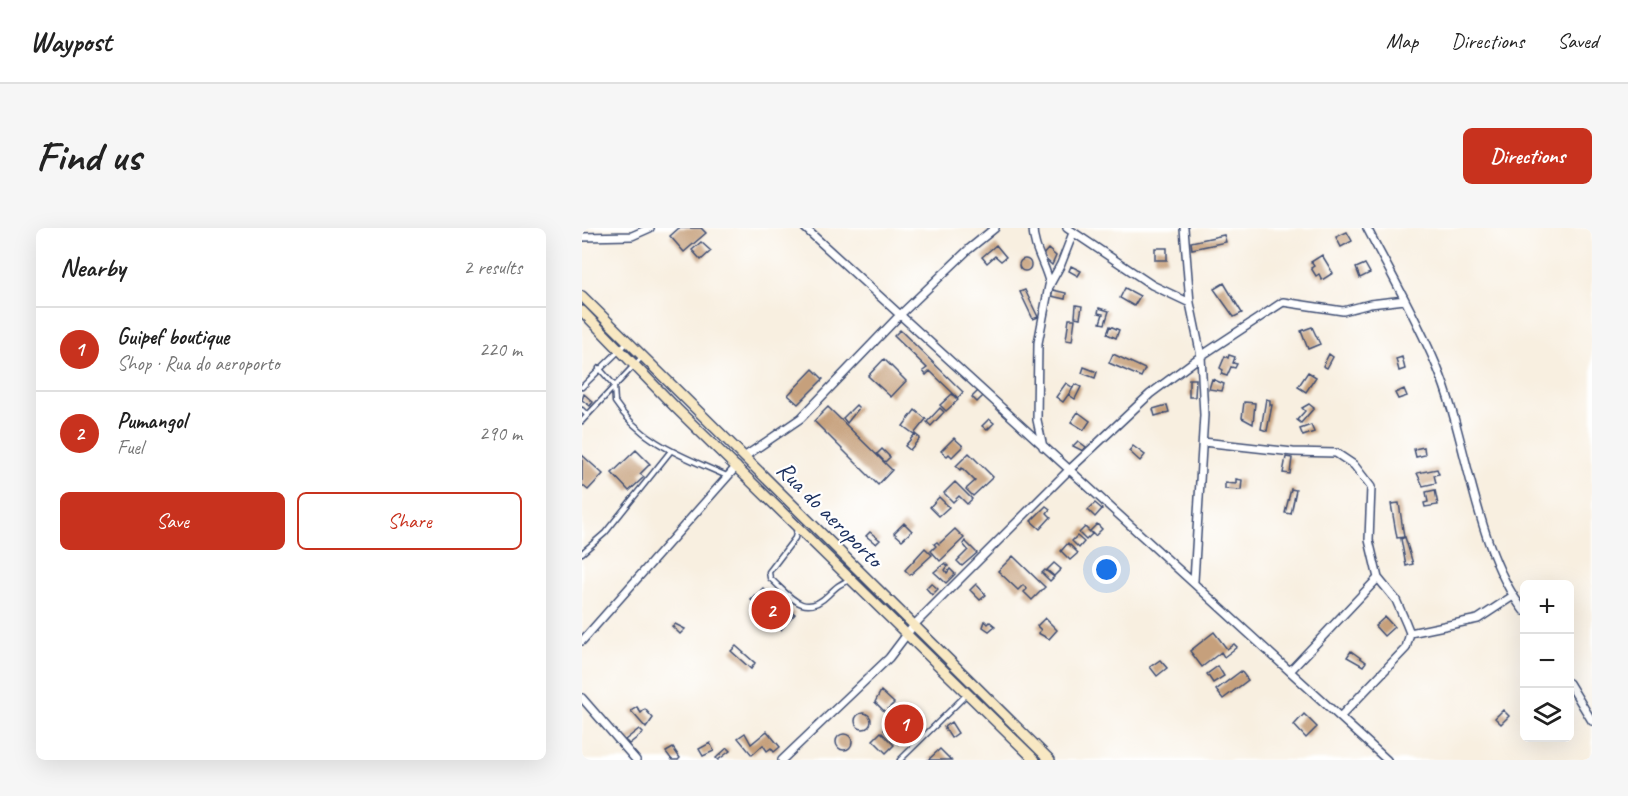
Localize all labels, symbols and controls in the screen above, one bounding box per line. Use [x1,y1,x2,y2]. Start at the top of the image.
text: Waypost [30,24,111,59]
text: Map [1386,28,1418,54]
text: Directions [1451,28,1524,54]
text: Saved [1557,28,1598,54]
button: Directions [1463,128,1592,184]
text: Find us [36,130,141,183]
text: Nearby [60,251,125,284]
text: 2 results [463,255,522,280]
text: Guipef boutique [117,323,229,351]
text: 1 [75,337,84,362]
text: 220 m [479,337,522,362]
text: Shop · Rua do aeroporto [117,351,280,376]
text: Pumangol [117,407,186,435]
text: 2 [75,421,84,446]
text: 290 m [479,421,522,446]
text: Fuel [117,435,143,460]
street label: Rua do aeroporto [771,455,891,575]
button: Save [60,492,285,550]
button: Share [297,492,522,550]
your location [1092,555,1121,584]
map controls [1520,580,1574,742]
button: + [1520,580,1574,634]
pin: 2 [752,588,790,632]
button: − [1520,634,1574,688]
button: layers [1520,688,1574,742]
pin: 1 [884,702,924,746]

